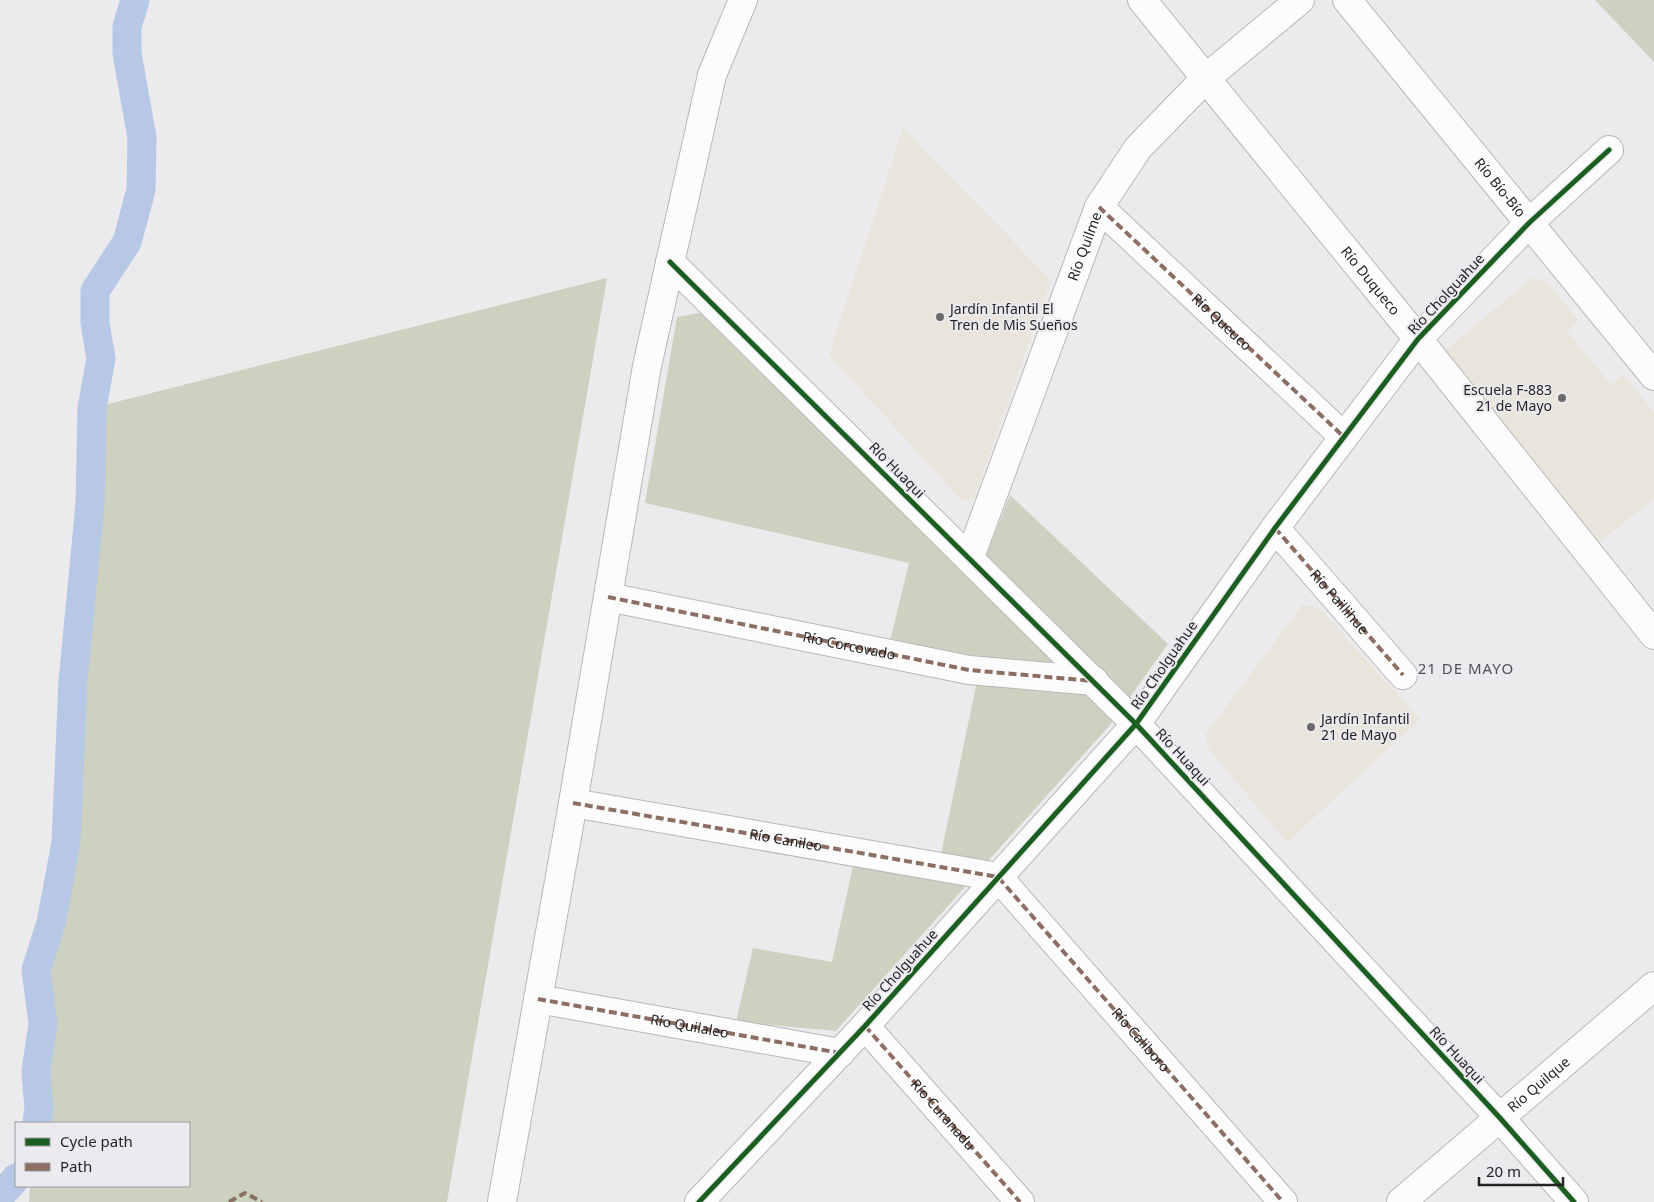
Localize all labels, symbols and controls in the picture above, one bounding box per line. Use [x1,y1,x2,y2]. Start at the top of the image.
street label: Río Bío-Bío [1470,153,1530,221]
street label: Río Quilme [1063,209,1105,283]
street label: Río Duqueco [1337,242,1405,319]
street label: Río Cholguahue [1403,249,1488,338]
street label: Río Queuco [1188,289,1256,354]
place label: Jardín Infantil El Tren de Mis Sueños [948,299,1078,334]
marker: Jardín Infantil El Tren de Mis Sueños [934,311,946,323]
place label: Escuela F-883 21 de Mayo [1463,380,1552,415]
marker: Escuela F-883 21 de Mayo [1556,392,1568,404]
street label: Río Huaqui [865,437,930,502]
street label: Río Paillihue [1306,565,1373,638]
street label: Río Cholguahue [1126,616,1201,713]
street label: Río Corcovado [801,627,897,664]
district label: 21 DE MAYO [1418,658,1514,678]
place label: Jardín Infantil 21 de Mayo [1319,709,1410,744]
marker: Jardín Infantil 21 de Mayo [1305,721,1317,733]
street label: Río Huaqui [1152,724,1215,790]
street label: Río Canileo [748,824,824,855]
street label: Río Cholguahue [858,924,942,1015]
street label: Río Caliboro [1108,1003,1175,1076]
street label: Río Quilaleo [649,1009,730,1042]
street label: Río Huaqui [1426,1022,1489,1088]
street label: Río Quilque [1503,1052,1574,1116]
street label: Río Curanadu [907,1074,980,1154]
legend [15,1122,190,1187]
text: Cycle path [60,1131,133,1151]
scale bar [1479,1154,1563,1186]
text: Path [60,1156,92,1176]
text: 20 m [1486,1161,1521,1181]

